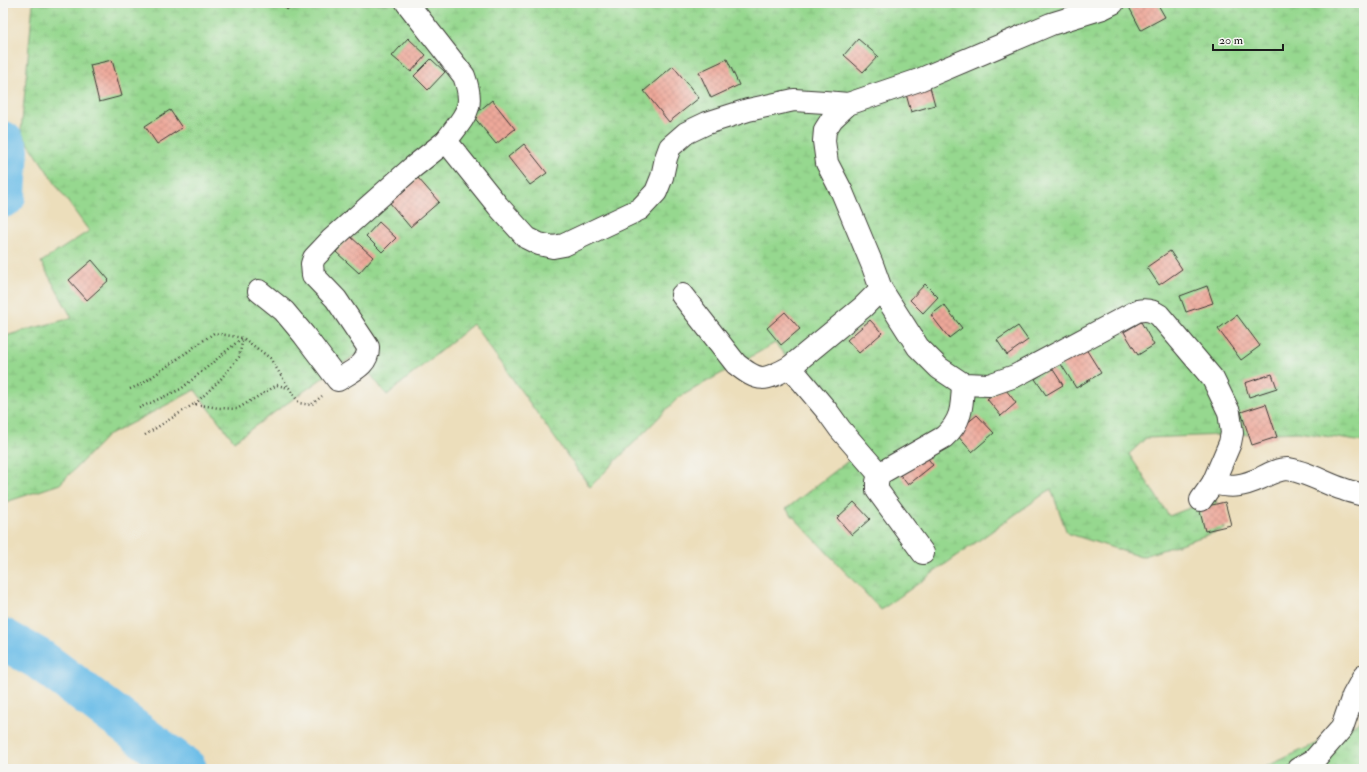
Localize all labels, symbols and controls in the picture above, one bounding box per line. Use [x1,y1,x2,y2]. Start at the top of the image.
scale bar [1213,26,1283,52]
text: 20 m [1219,33,1244,48]

